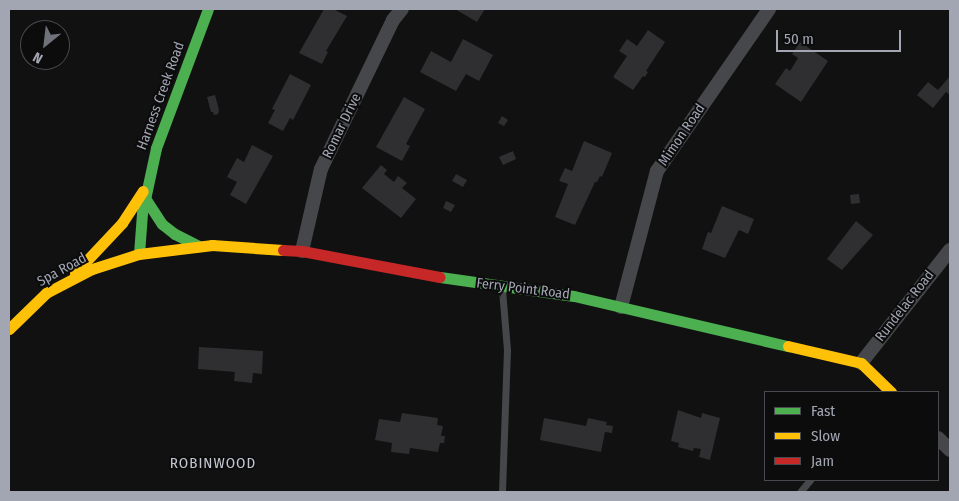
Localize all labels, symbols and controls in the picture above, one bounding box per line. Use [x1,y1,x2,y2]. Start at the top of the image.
north arrow [20,20,70,70]
scale bar [779,20,904,52]
text: 50 m [784,30,814,48]
street label: Harness Creek Road [134,40,188,152]
text: N [30,48,46,67]
street label: Romar Drive [319,91,365,161]
street label: Mimon Road [655,101,709,169]
street label: Spa Road [35,250,89,290]
street label: Rundelac Road [872,267,938,345]
street label: Ferry Point Road [475,275,571,303]
legend [764,391,939,481]
text: Fast [811,402,835,420]
text: Slow [811,427,840,445]
text: Jam [811,452,834,470]
district label: ROBINWOOD [169,455,257,473]

